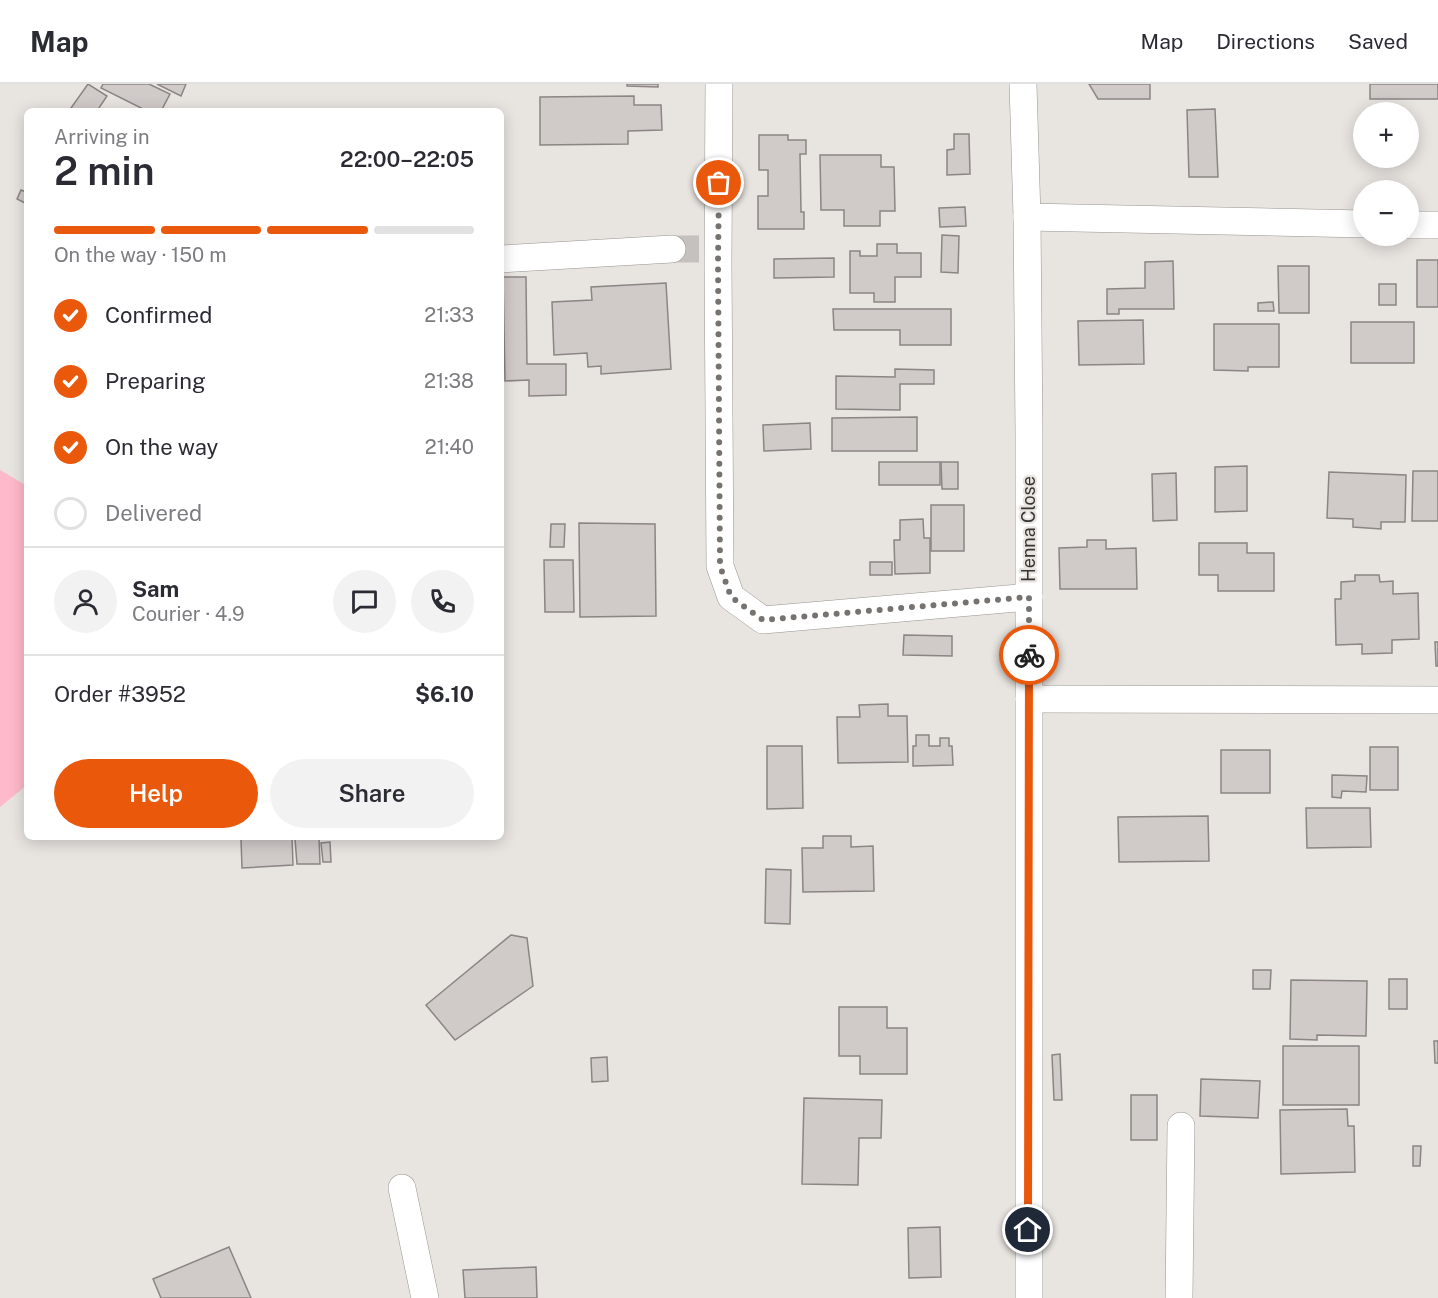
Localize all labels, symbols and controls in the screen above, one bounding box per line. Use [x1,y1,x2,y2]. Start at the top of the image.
text: Map [30,25,89,58]
text: Map [1141,29,1183,54]
text: Directions [1216,29,1315,54]
text: Saved [1348,29,1408,54]
map controls [1353,102,1419,246]
button: + [1353,102,1419,168]
text: Arriving in [54,125,149,149]
text: 22:00–22:05 [340,146,474,172]
text: 2 min [54,148,155,194]
pin [693,157,744,208]
icon: bag [702,166,735,199]
button: − [1353,180,1419,246]
text: On the way · 150 m [54,243,226,267]
icon: check [54,299,87,332]
text: Confirmed [105,302,212,328]
text: 21:33 [424,303,474,327]
icon: check [54,365,87,398]
text: Preparing [105,368,206,394]
text: 21:38 [424,369,474,393]
icon: check [54,431,87,464]
text: On the way [105,434,218,460]
text: 21:40 [425,435,474,459]
street label: Henna Close [1018,476,1039,582]
text: Delivered [105,500,202,526]
button: person [54,570,117,633]
button: chat [333,570,396,633]
button: phone [411,570,474,633]
text: Sam [132,576,179,602]
text: Courier · 4.9 [132,602,244,626]
courier [999,625,1059,685]
icon: bike [1013,639,1046,672]
text: Order #3952 [54,681,186,707]
text: $6.10 [415,681,474,707]
button: Help [54,759,258,828]
button: Share [270,759,474,828]
pin [1002,1204,1053,1255]
icon: home [1011,1213,1044,1246]

